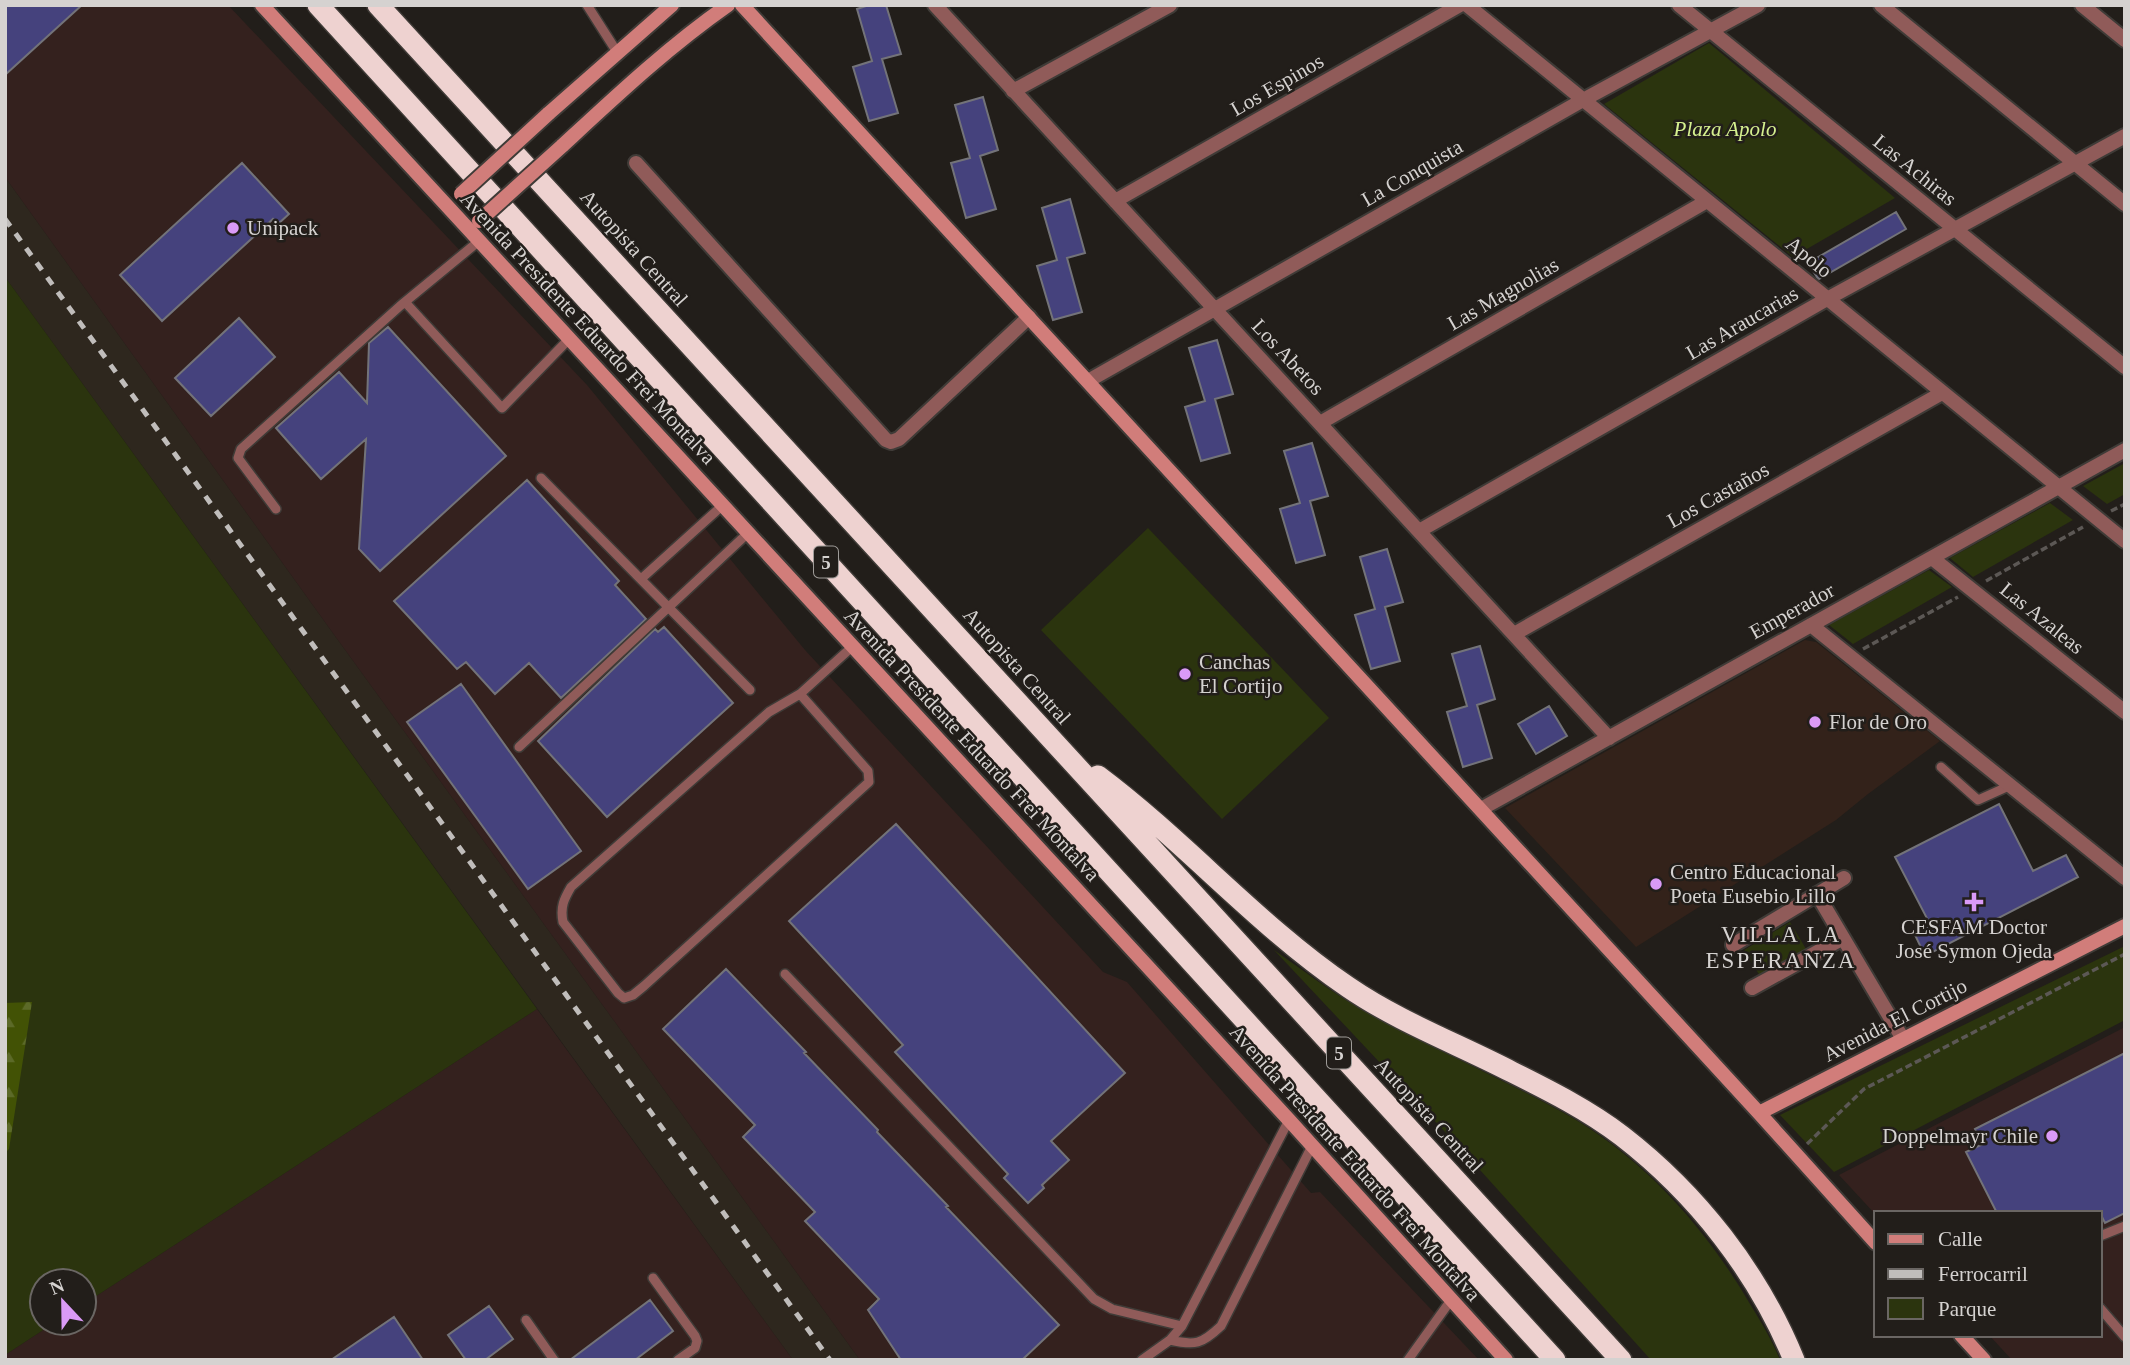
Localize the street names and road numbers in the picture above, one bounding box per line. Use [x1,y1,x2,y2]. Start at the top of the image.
street label: Los Espinos [1226,49,1328,121]
street label: Las Achiras [1869,129,1961,211]
street label: La Conquista [1357,134,1467,212]
street label: Autopista Central [575,185,693,311]
street label: Avenida Presidente Eduardo Frei Montalva [455,187,721,470]
street label: Apolo [1781,231,1837,283]
street label: Las Magnolias [1443,253,1563,335]
street label: Las Araucarias [1682,281,1802,365]
street label: Los Abetos [1247,314,1329,400]
street label: Los Castaños [1663,457,1773,533]
road number: 5 [814,547,838,578]
street label: Las Azaleas [1995,577,2089,659]
street label: Emperador [1745,578,1839,644]
street label: Autopista Central [958,603,1076,729]
street label: Avenida Presidente Eduardo Frei Montalva [839,604,1105,887]
street label: Avenida El Cortijo [1819,973,1971,1067]
street label: Avenida Presidente Eduardo Frei Montalva [1224,1020,1486,1307]
road number: 5 [1327,1037,1351,1068]
street label: Autopista Central [1370,1052,1489,1178]

